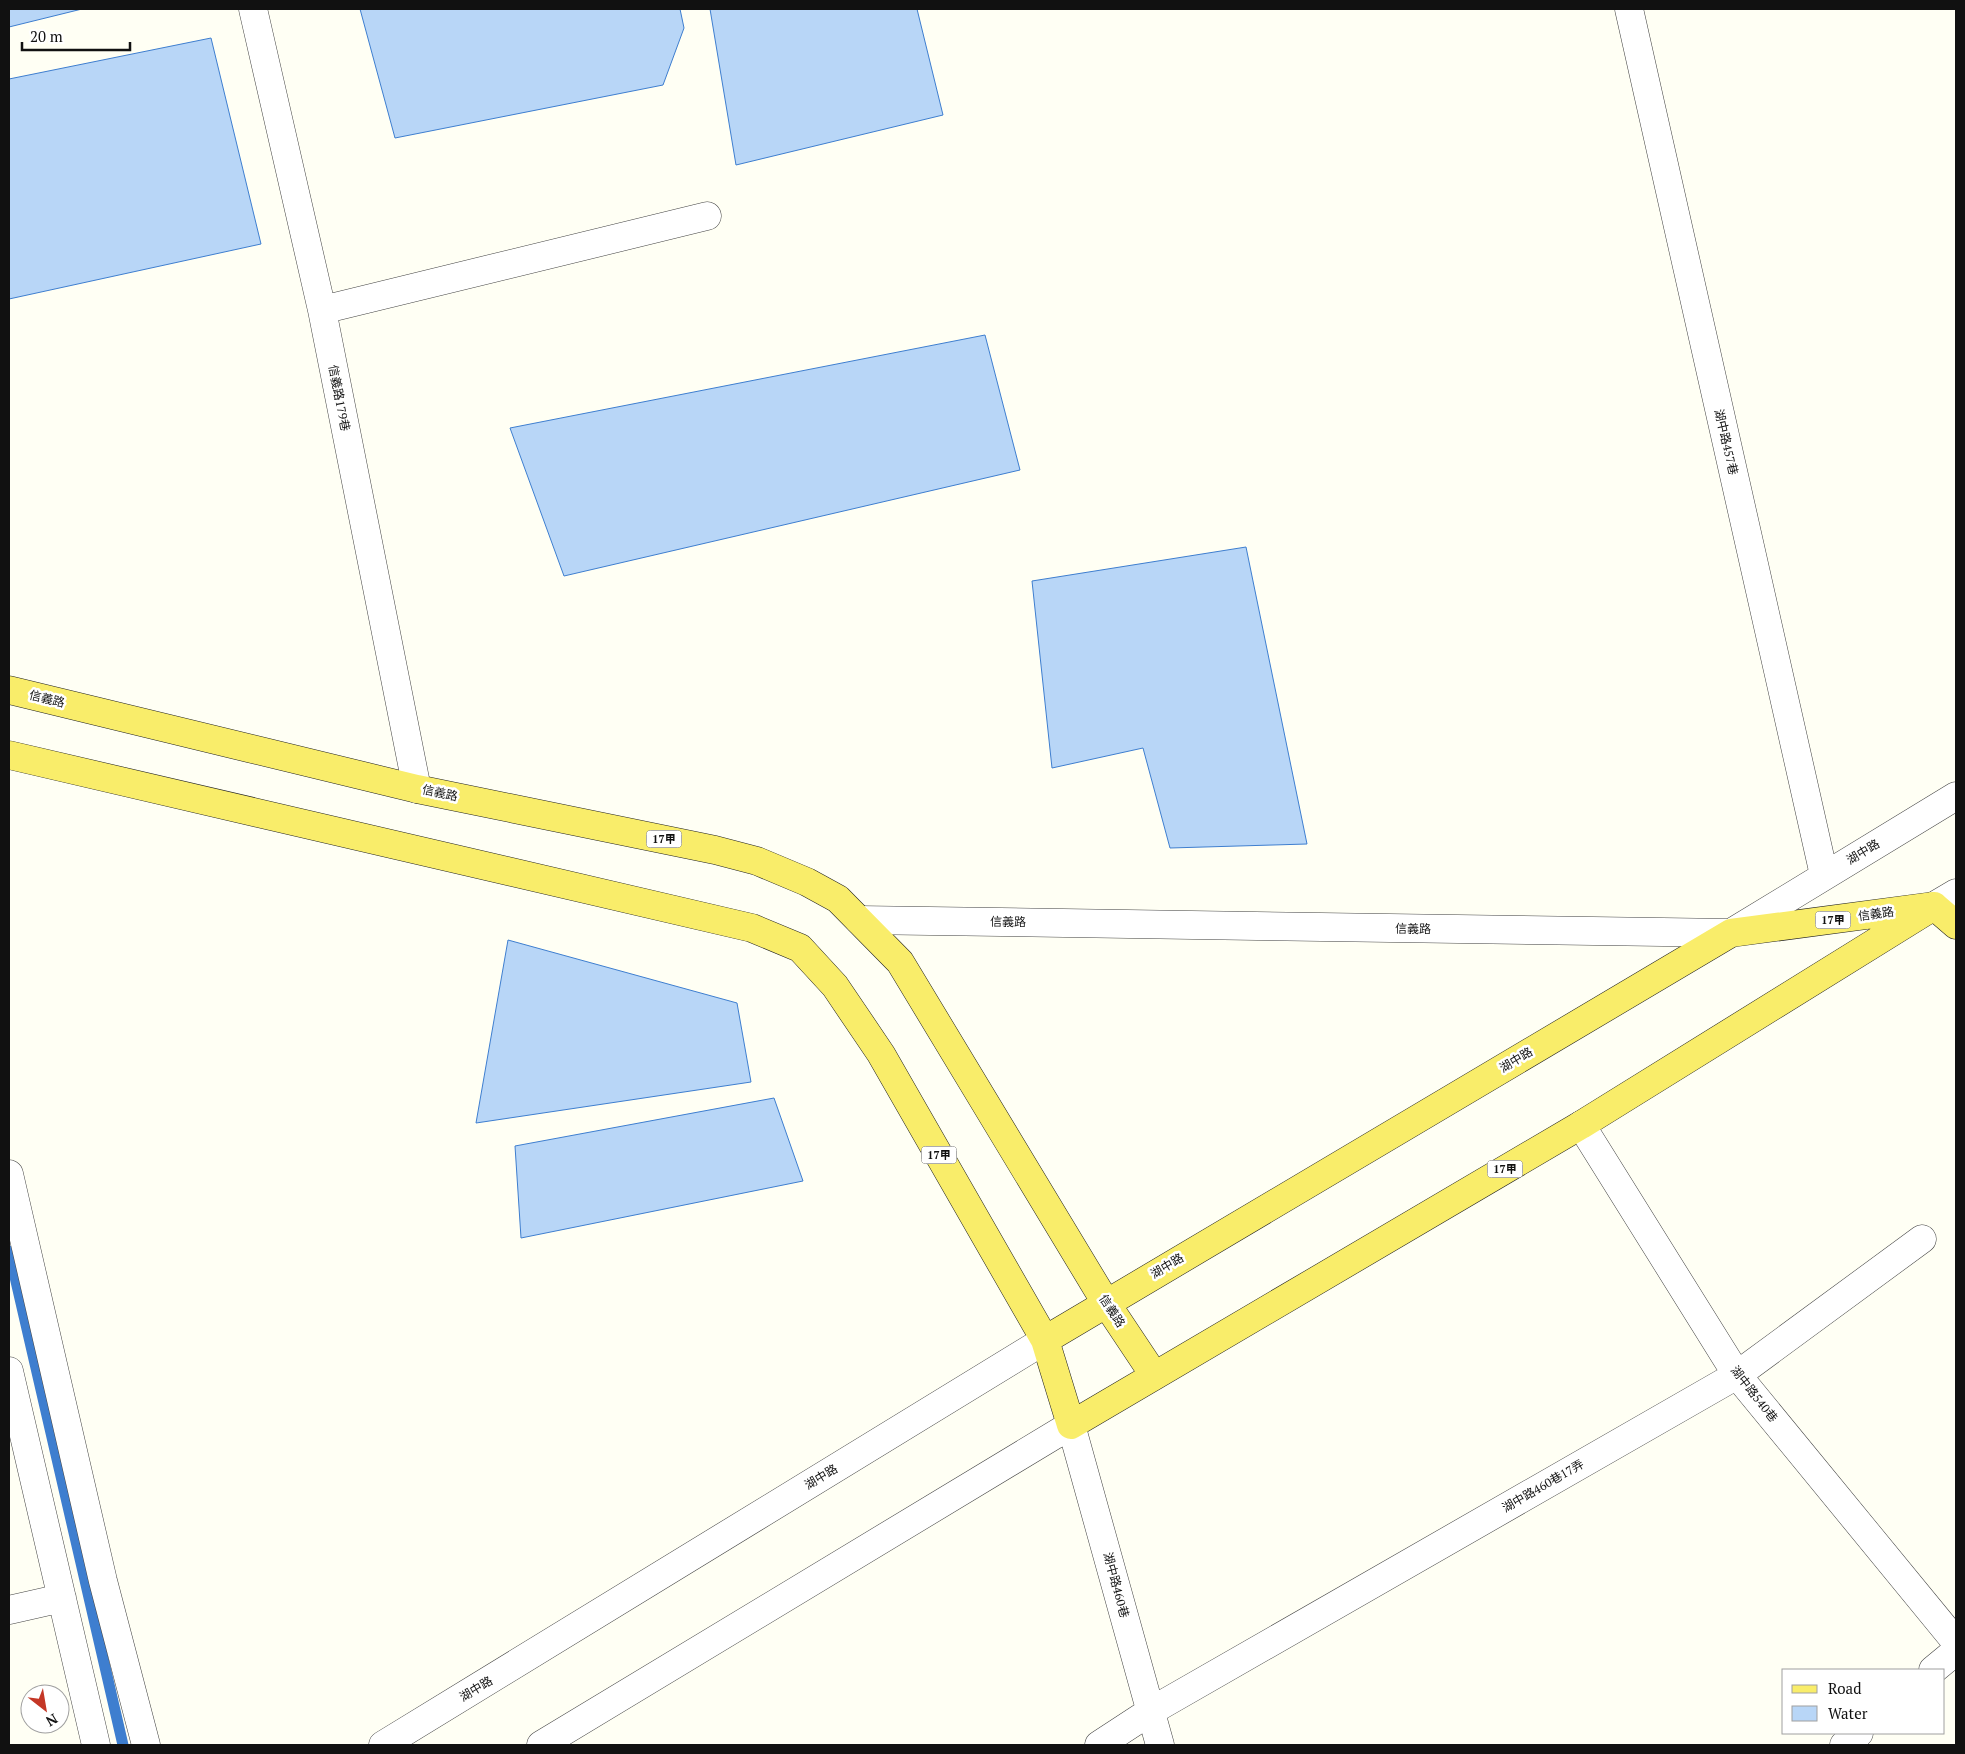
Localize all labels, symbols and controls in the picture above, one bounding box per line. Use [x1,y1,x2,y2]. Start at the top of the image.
scale bar [22,20,130,52]
text: 20 m [30,26,63,46]
street label: 信義路179巷 [326,363,353,432]
street label: 湖中路457巷 [1712,407,1741,476]
street label: 信義路 [28,687,66,710]
street label: 信義路 [421,781,459,804]
road number: 17甲 [646,831,682,848]
street label: 湖中路 [1843,836,1882,867]
street label: 信義路 [1857,904,1895,923]
road number: 17甲 [1816,912,1850,928]
street label: 信義路 [990,914,1026,929]
street label: 信義路 [1395,921,1431,936]
street label: 湖中路 [1496,1044,1535,1075]
road number: 17甲 [922,1146,956,1164]
road number: 17甲 [1488,1160,1522,1178]
street label: 湖中路 [1147,1250,1186,1281]
street label: 信義路 [1096,1292,1129,1330]
street label: 湖中路540巷 [1728,1363,1781,1425]
street label: 湖中路460巷17弄 [1499,1456,1586,1515]
street label: 湖中路 [801,1461,840,1492]
street label: 湖中路460巷 [1101,1550,1132,1619]
legend [1782,1669,1945,1734]
street label: 湖中路 [456,1673,495,1704]
text: Road [1828,1678,1861,1698]
north arrow [20,1684,70,1734]
text: Water [1828,1703,1868,1723]
text: N [42,1710,61,1732]

